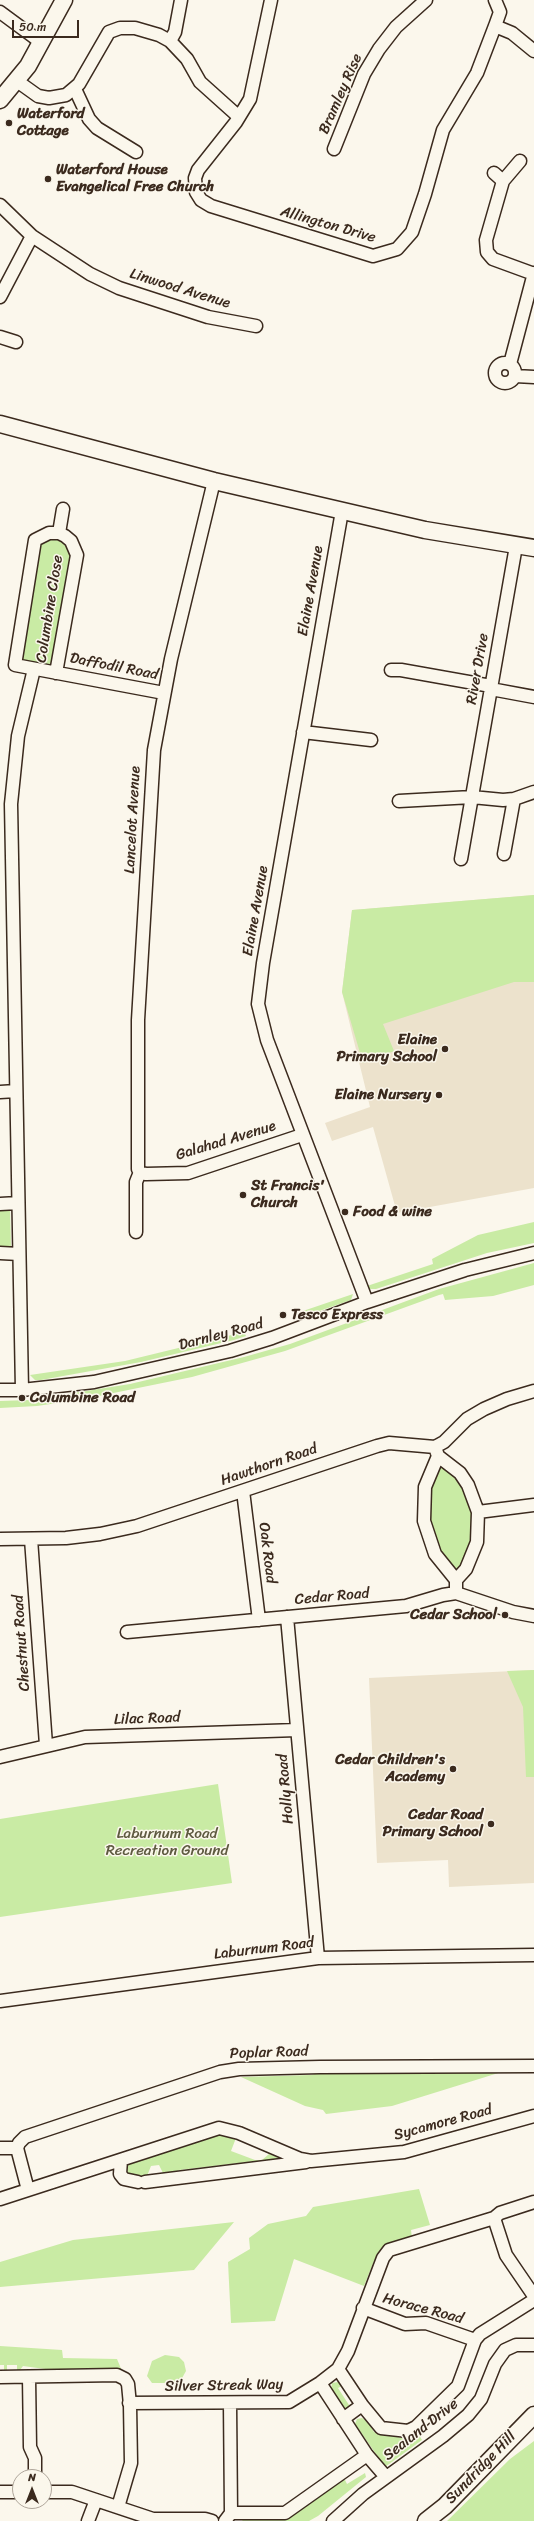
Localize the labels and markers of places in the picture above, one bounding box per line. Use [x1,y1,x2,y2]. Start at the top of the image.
place label: Waterford Cottage [17,105,84,140]
marker: Waterford Cottage [4,118,14,128]
place label: Waterford House Evangelical Free Church [56,161,214,196]
marker: Waterford House Evangelical Free Church [43,174,53,184]
place label: Elaine Primary School [336,1031,437,1066]
marker: Elaine Primary School [440,1044,450,1054]
place label: Elaine Nursery [334,1086,431,1104]
marker: Elaine Nursery [434,1090,444,1100]
place label: St Francis' Church [251,1177,325,1212]
marker: St Francis' Church [238,1190,248,1200]
place label: Food & wine [353,1203,432,1221]
marker: Food & wine [340,1207,350,1217]
place label: Tesco Express [291,1306,383,1324]
marker: Tesco Express [278,1310,288,1320]
place label: Columbine Road [30,1389,135,1407]
marker: Columbine Road [17,1393,27,1403]
place label: Cedar School [410,1606,497,1624]
marker: Cedar School [500,1610,510,1620]
place label: Cedar Children's Academy [335,1751,445,1786]
marker: Cedar Children's Academy [448,1764,458,1774]
place label: Cedar Road Primary School [382,1806,483,1841]
marker: Cedar Road Primary School [486,1819,496,1829]

